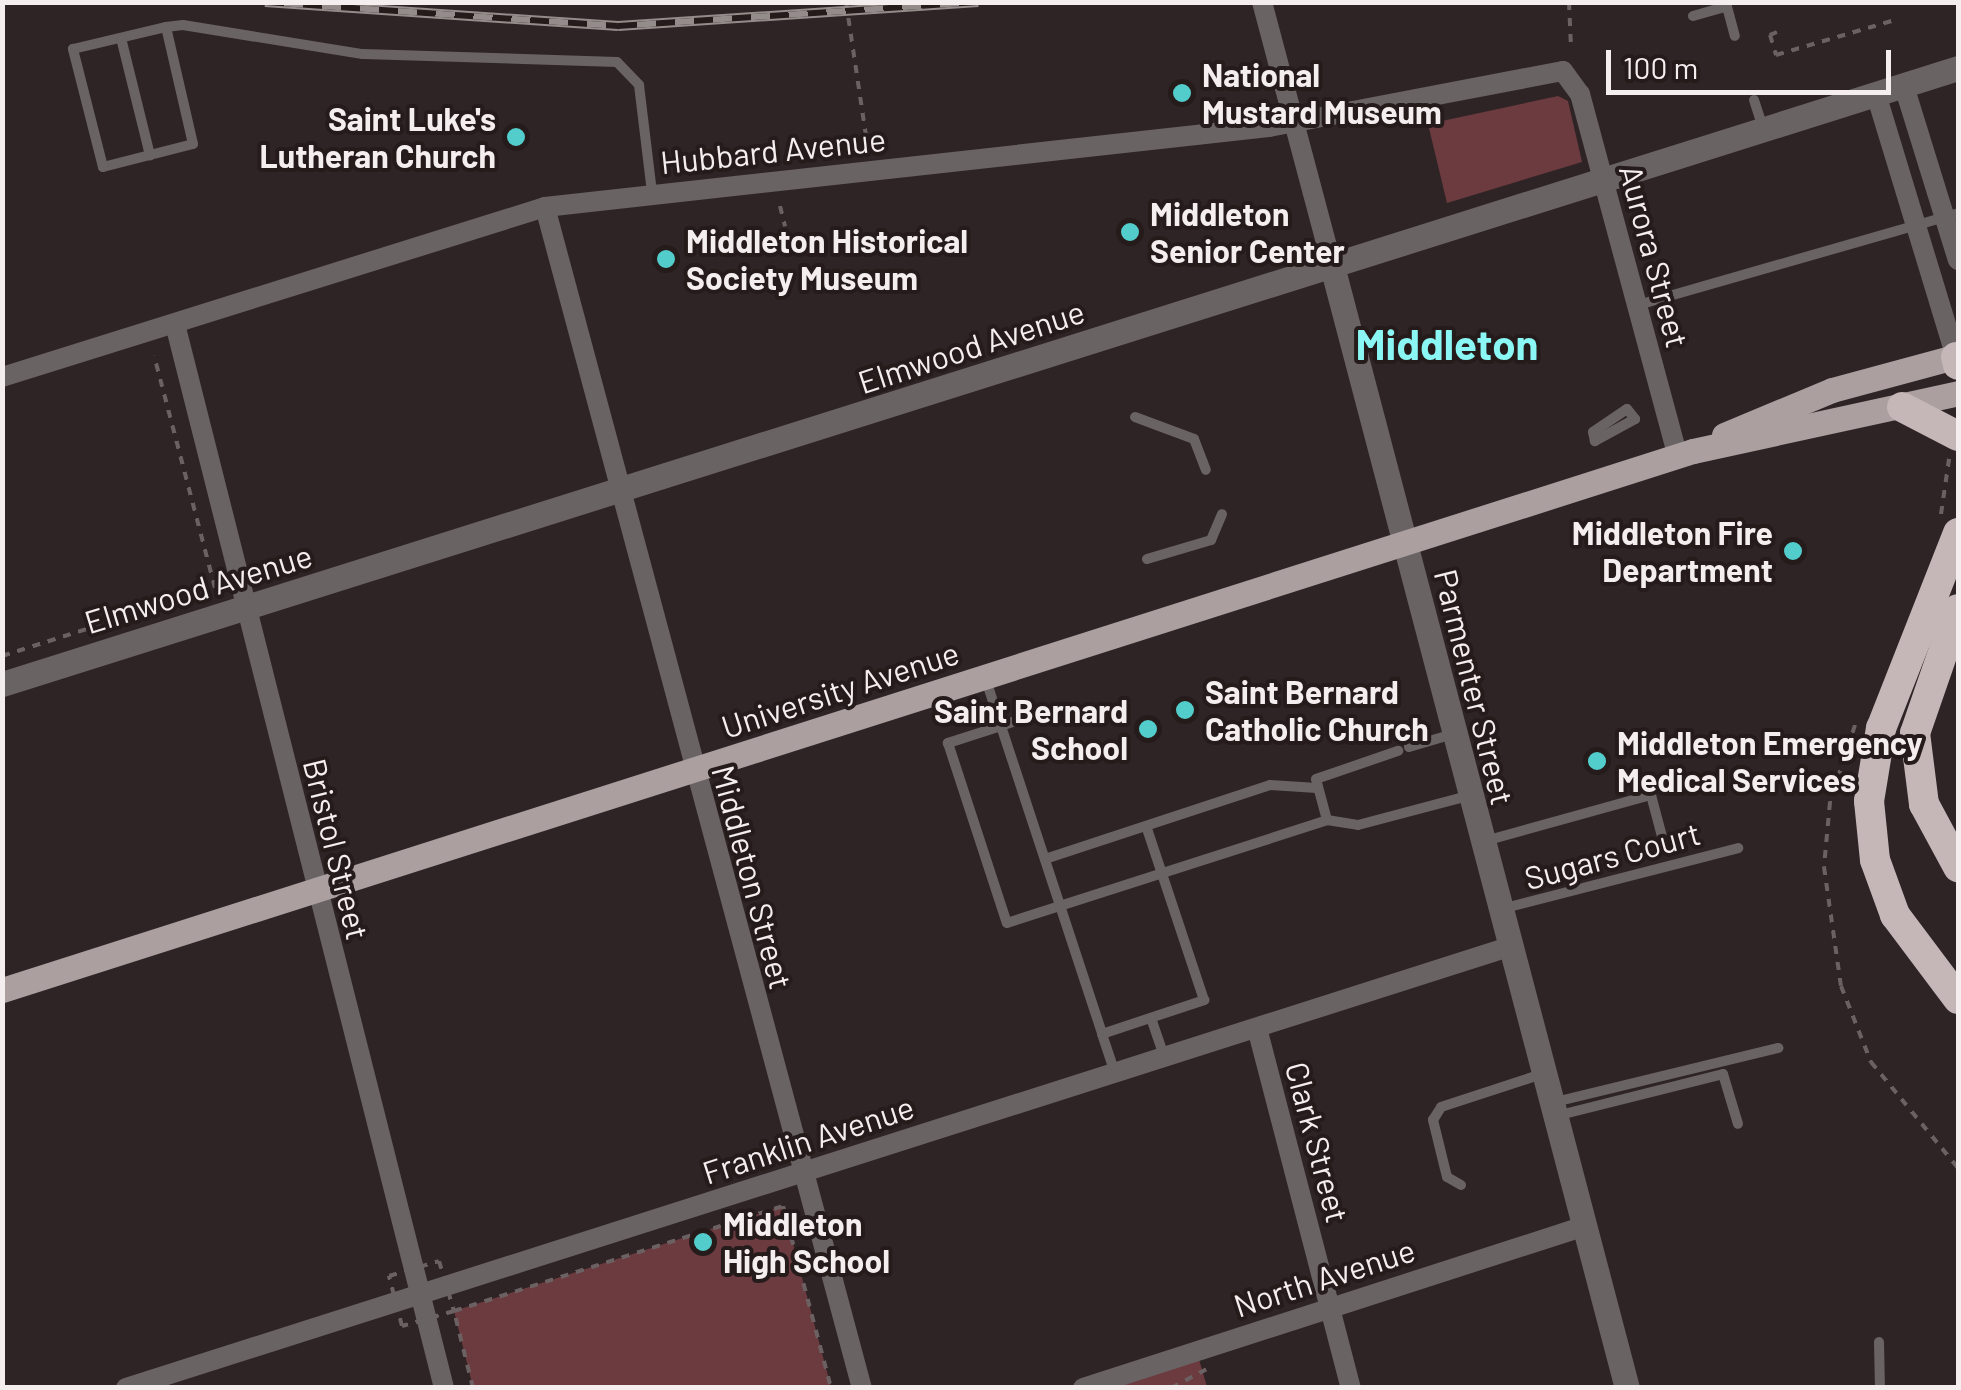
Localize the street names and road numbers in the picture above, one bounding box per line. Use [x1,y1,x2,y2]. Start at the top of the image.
street label: Hubbard Avenue [658,119,888,181]
street label: Aurora Street [1612,161,1698,351]
street label: Elmwood Avenue [853,291,1089,401]
street label: Elmwood Avenue [80,535,316,641]
street label: Parmenter Street [1427,565,1523,809]
street label: University Avenue [716,633,964,745]
street label: Bristol Street [296,755,378,943]
street label: Middleton Street [705,761,801,993]
street label: Sugars Court [1520,813,1704,897]
street label: Clark Street [1278,1058,1358,1226]
street label: Franklin Avenue [698,1087,918,1191]
street label: North Avenue [1229,1230,1419,1324]

